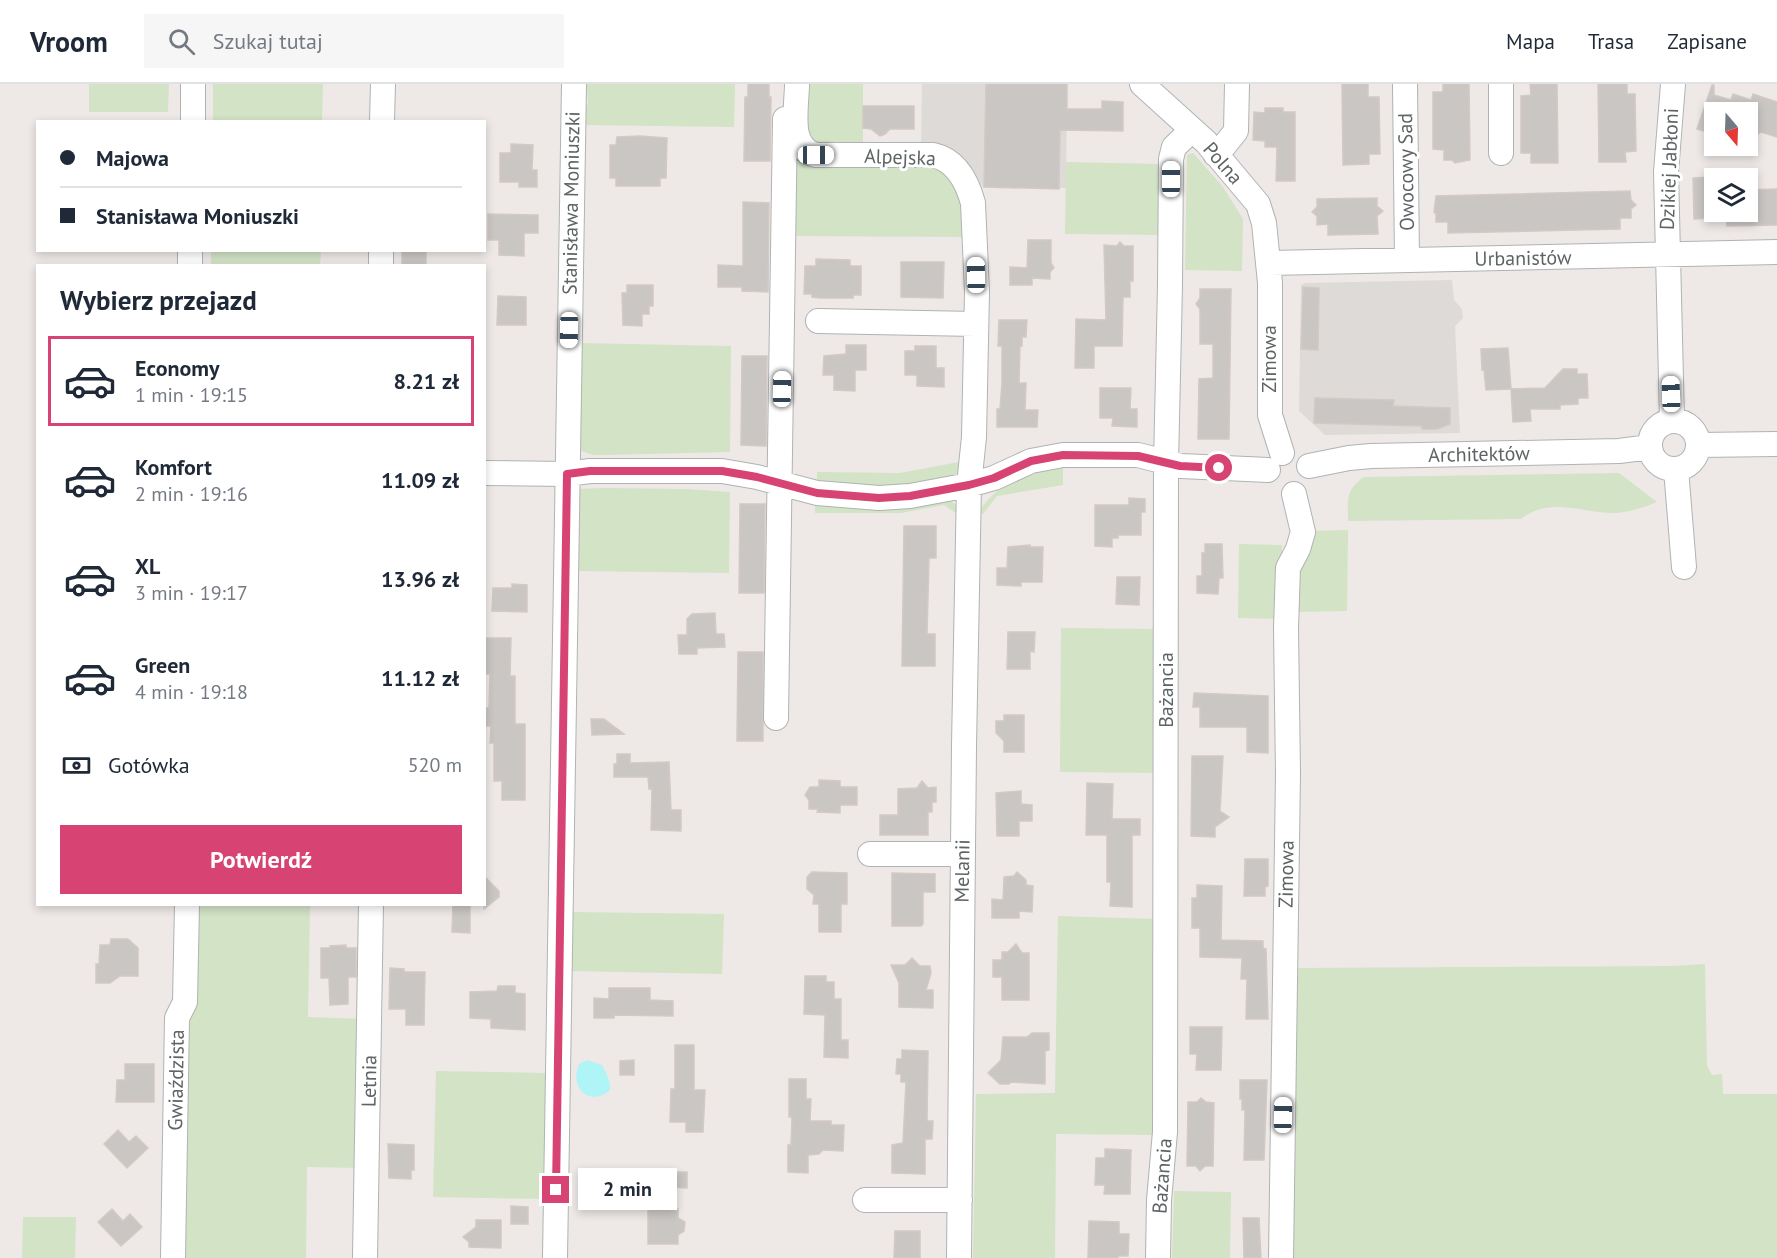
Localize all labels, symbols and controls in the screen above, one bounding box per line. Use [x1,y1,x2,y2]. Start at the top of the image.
search box [144,14,564,68]
text: Vroom [30,23,108,60]
icon: search [165,25,198,58]
text: Szukaj tutaj [213,27,323,55]
text: Mapa [1506,28,1555,55]
text: Trasa [1588,28,1634,55]
text: Zapisane [1667,28,1747,55]
north arrow [1704,102,1758,156]
map controls [1704,102,1758,222]
street label: Dzikiej Jabłoni [1654,108,1684,230]
street label: Stanisława Moniuszki [556,111,586,295]
street label: Owocowy Sad [1392,113,1420,231]
street label: Polna [1197,136,1249,190]
street label: Alpejska [864,143,936,171]
text: Majowa [96,144,169,172]
car [798,146,834,164]
car [1162,161,1180,197]
button: layers [1704,168,1758,222]
text: Stanisława Moniuszki [96,202,299,230]
street label: Urbanistów [1474,244,1572,272]
car [967,257,985,293]
text: Wybierz przejazd [60,283,257,317]
car [560,312,578,348]
street label: Zimowa [1256,325,1282,393]
icon: car [63,354,117,408]
text: Economy [135,354,219,382]
text: 8.21 zł [394,367,459,395]
car [773,371,791,407]
car [1661,376,1681,412]
text: 1 min · 19:15 [135,382,248,408]
street label: Architektów [1428,440,1530,468]
icon: car [63,453,117,507]
text: Komfort [135,453,212,481]
route start [1205,454,1232,481]
text: 11.09 zł [381,466,459,494]
text: 2 min · 19:16 [135,481,248,507]
icon: car [63,552,117,606]
text: XL [135,552,160,580]
text: 13.96 zł [381,565,459,593]
text: 3 min · 19:17 [135,580,248,606]
icon: car [63,651,117,705]
text: Green [135,651,190,679]
street label: Bażancia [1153,652,1179,728]
text: 11.12 zł [381,664,459,692]
text: 4 min · 19:18 [135,679,248,705]
icon: cash [60,749,93,782]
text: Gotówka [108,751,190,779]
text: 520 m [408,752,462,778]
button: Potwierdź [60,825,462,894]
street label: Melanii [948,839,976,903]
street label: Zimowa [1272,840,1300,908]
street label: Gwiaździsta [162,1029,190,1131]
street label: Letnia [356,1055,382,1107]
car [1274,1097,1292,1133]
street label: Bażancia [1146,1137,1178,1215]
callout: 2 min [577,1169,676,1211]
route end [542,1176,569,1203]
text: 2 min [603,1176,652,1202]

